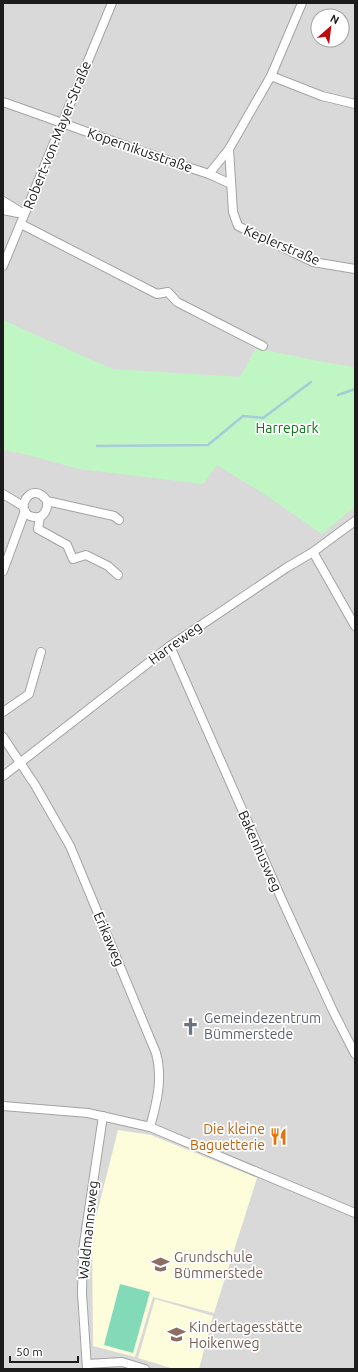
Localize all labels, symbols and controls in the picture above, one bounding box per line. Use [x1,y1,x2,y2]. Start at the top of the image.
north arrow [310,8,350,48]
text: N [328,12,341,26]
street label: Robert-von-Mayer-Straße [20,58,94,212]
street label: Kopernikusstraße [85,124,195,176]
street label: Keplerstraße [242,222,322,268]
park label: Harrepark [255,420,319,436]
street label: Harreweg [145,618,205,668]
street label: Bakenhusweg [235,808,285,894]
street label: Erikaweg [90,909,128,969]
place label: Gemeindezentrum Bümmerstede [204,1010,321,1042]
church icon: Gemeindezentrum Bümmerstede [181,1016,201,1036]
place label: Die kleine Baguetterie [190,1121,265,1153]
restaurant icon: Die kleine Baguetterie [268,1127,288,1147]
street label: Waldmannsweg [75,1180,101,1280]
place label: Grundschule Bümmerstede [174,1249,263,1281]
school or university icon: Grundschule Bümmerstede [151,1255,171,1275]
place label: Kindertagesstätte Hoikenweg [189,1319,302,1351]
school or university icon: Kindertagesstätte Hoikenweg [166,1325,186,1345]
scale bar [10,1338,78,1364]
text: 50 m [16,1345,43,1358]

